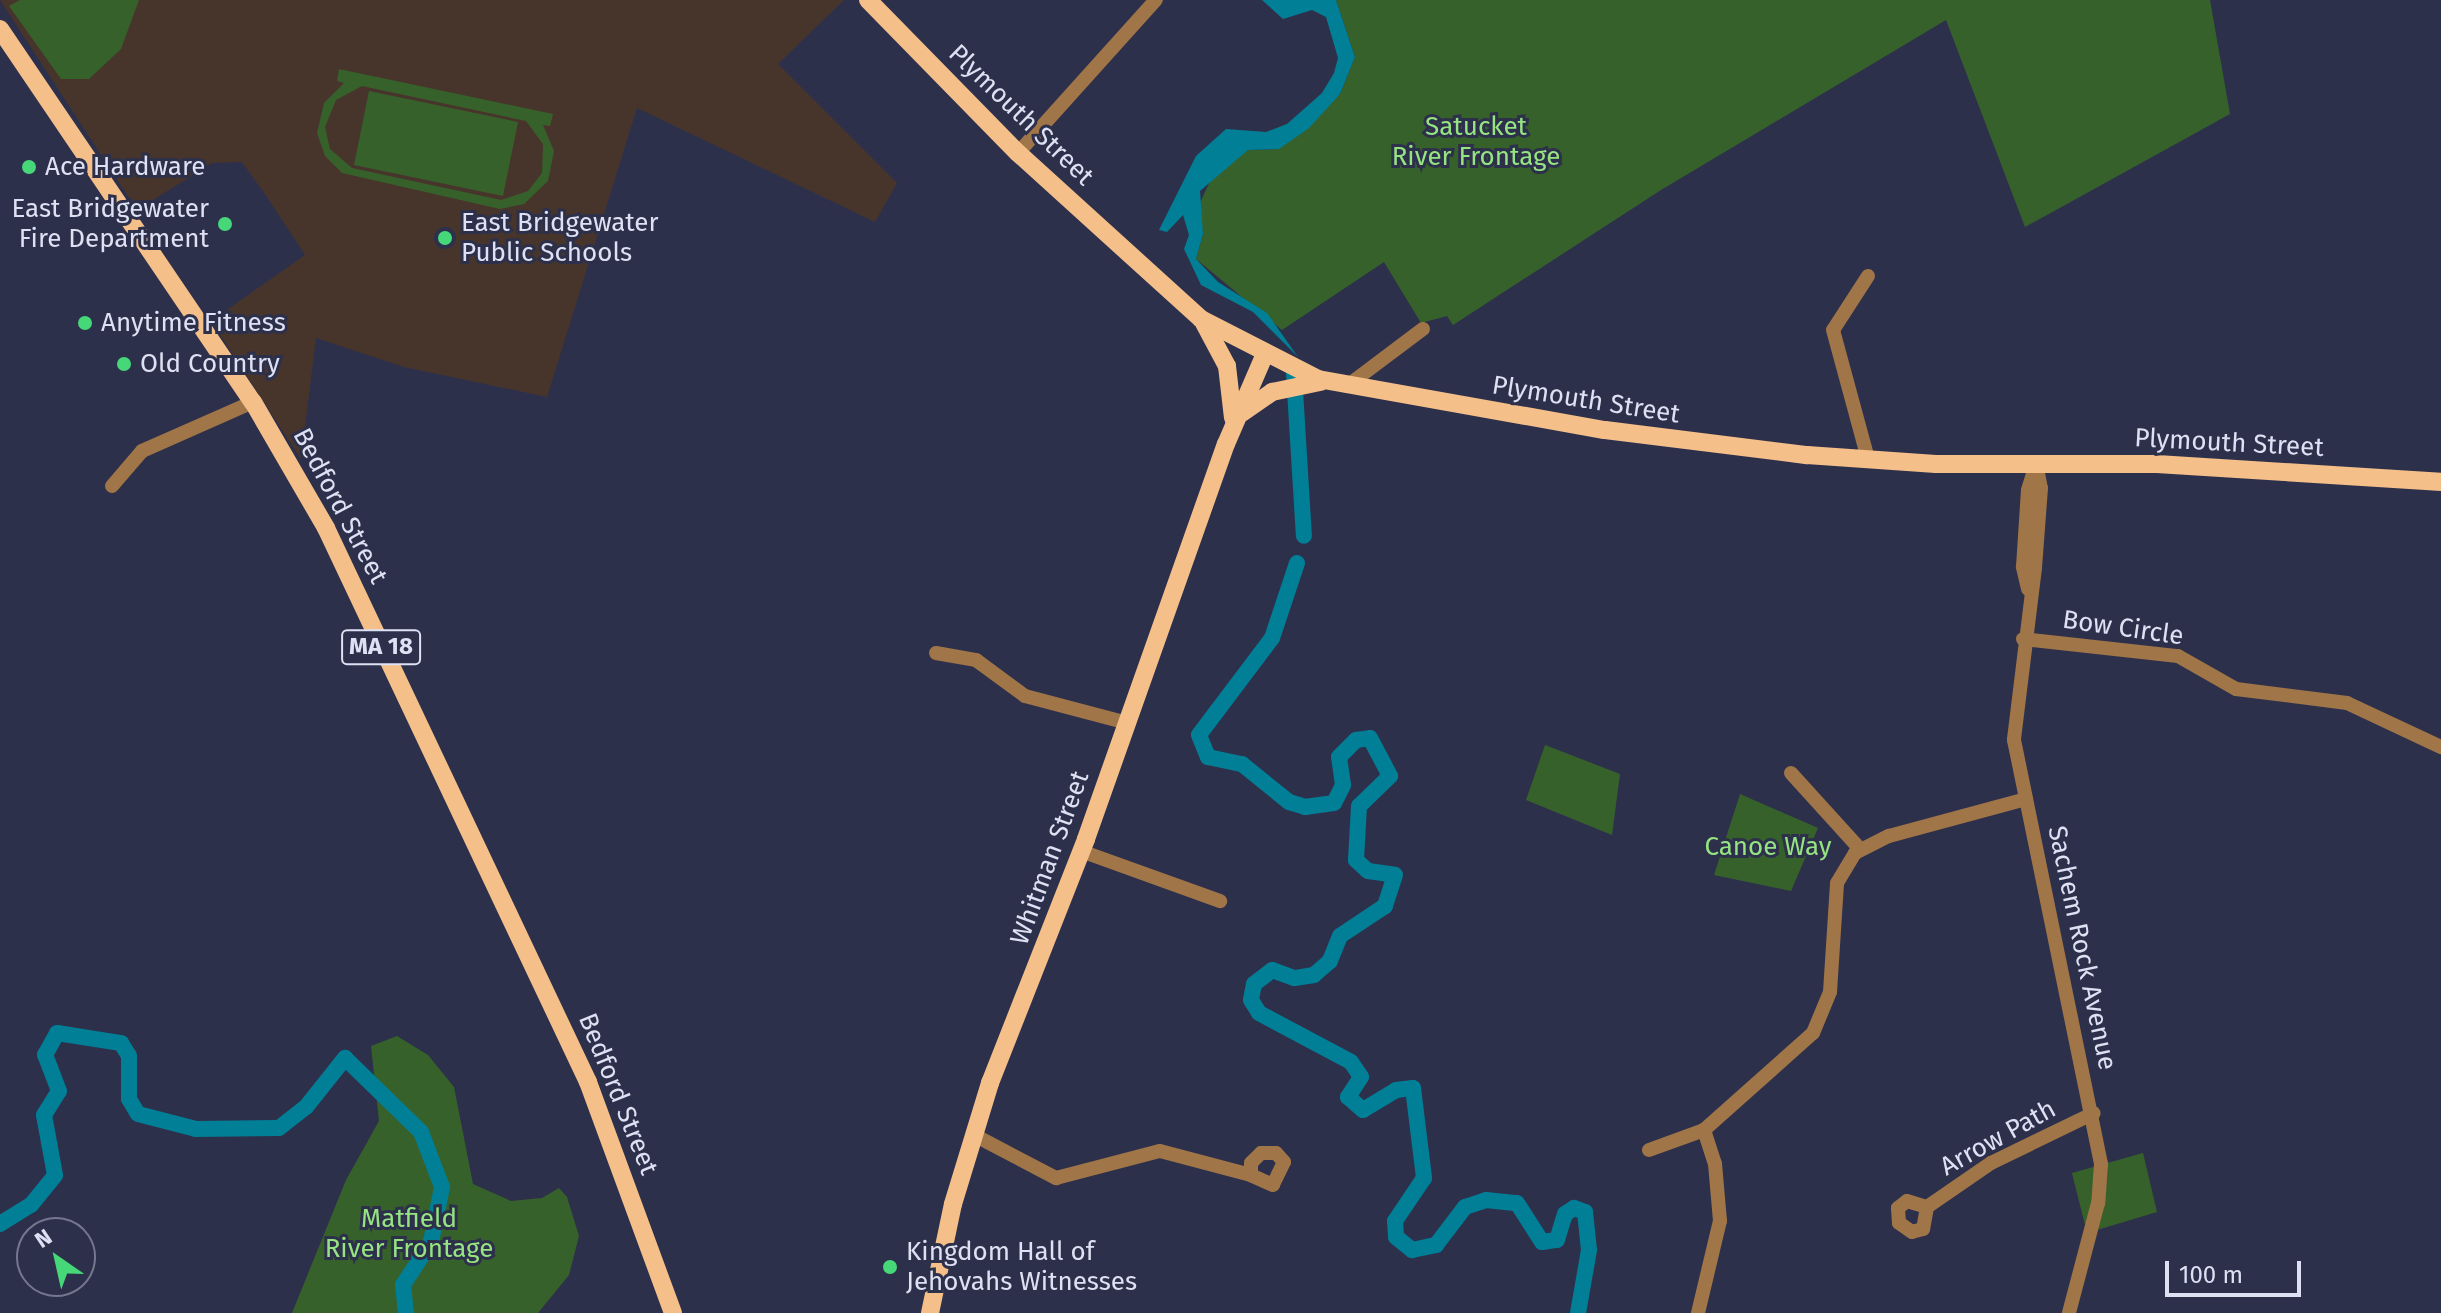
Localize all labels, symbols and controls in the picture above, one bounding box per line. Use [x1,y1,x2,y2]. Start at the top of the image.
street label: Plymouth Street [942,38,1100,192]
park label: Satucket River Frontage [1392,111,1560,172]
place label: Ace Hardware [45,151,205,183]
marker: Ace Hardware [20,158,38,176]
place label: East Bridgewater Fire Department [11,193,209,254]
place label: East Bridgewater Public Schools [461,207,659,268]
marker: East Bridgewater Fire Department [216,215,234,233]
marker: East Bridgewater Public Schools [436,229,454,247]
place label: Anytime Fitness [101,307,286,339]
marker: Anytime Fitness [76,314,94,332]
place label: Old Country [140,348,280,380]
marker: Old Country [115,355,133,373]
street label: Plymouth Street [1490,370,1682,430]
street label: Plymouth Street [2133,422,2325,464]
street label: Bedford Street [286,423,394,589]
street label: Bow Circle [2061,604,2185,652]
road number: MA 18 [341,627,421,667]
street label: Whitman Street [1004,767,1096,949]
street label: Sachem Rock Avenue [2041,823,2123,1073]
park label: Canoe Way [1704,831,1832,863]
street label: Bedford Street [571,1009,665,1179]
street label: Arrow Path [1935,1093,2061,1183]
park label: Matfield River Frontage [325,1203,493,1264]
north arrow [16,1217,96,1297]
text: N [30,1223,57,1254]
place label: Kingdom Hall of Jehovahs Witnesses [906,1236,1137,1298]
scale bar [2169,1245,2305,1295]
marker: Kingdom Hall of Jehovahs Witnesses [881,1258,899,1276]
text: 100 m [2179,1261,2243,1289]

